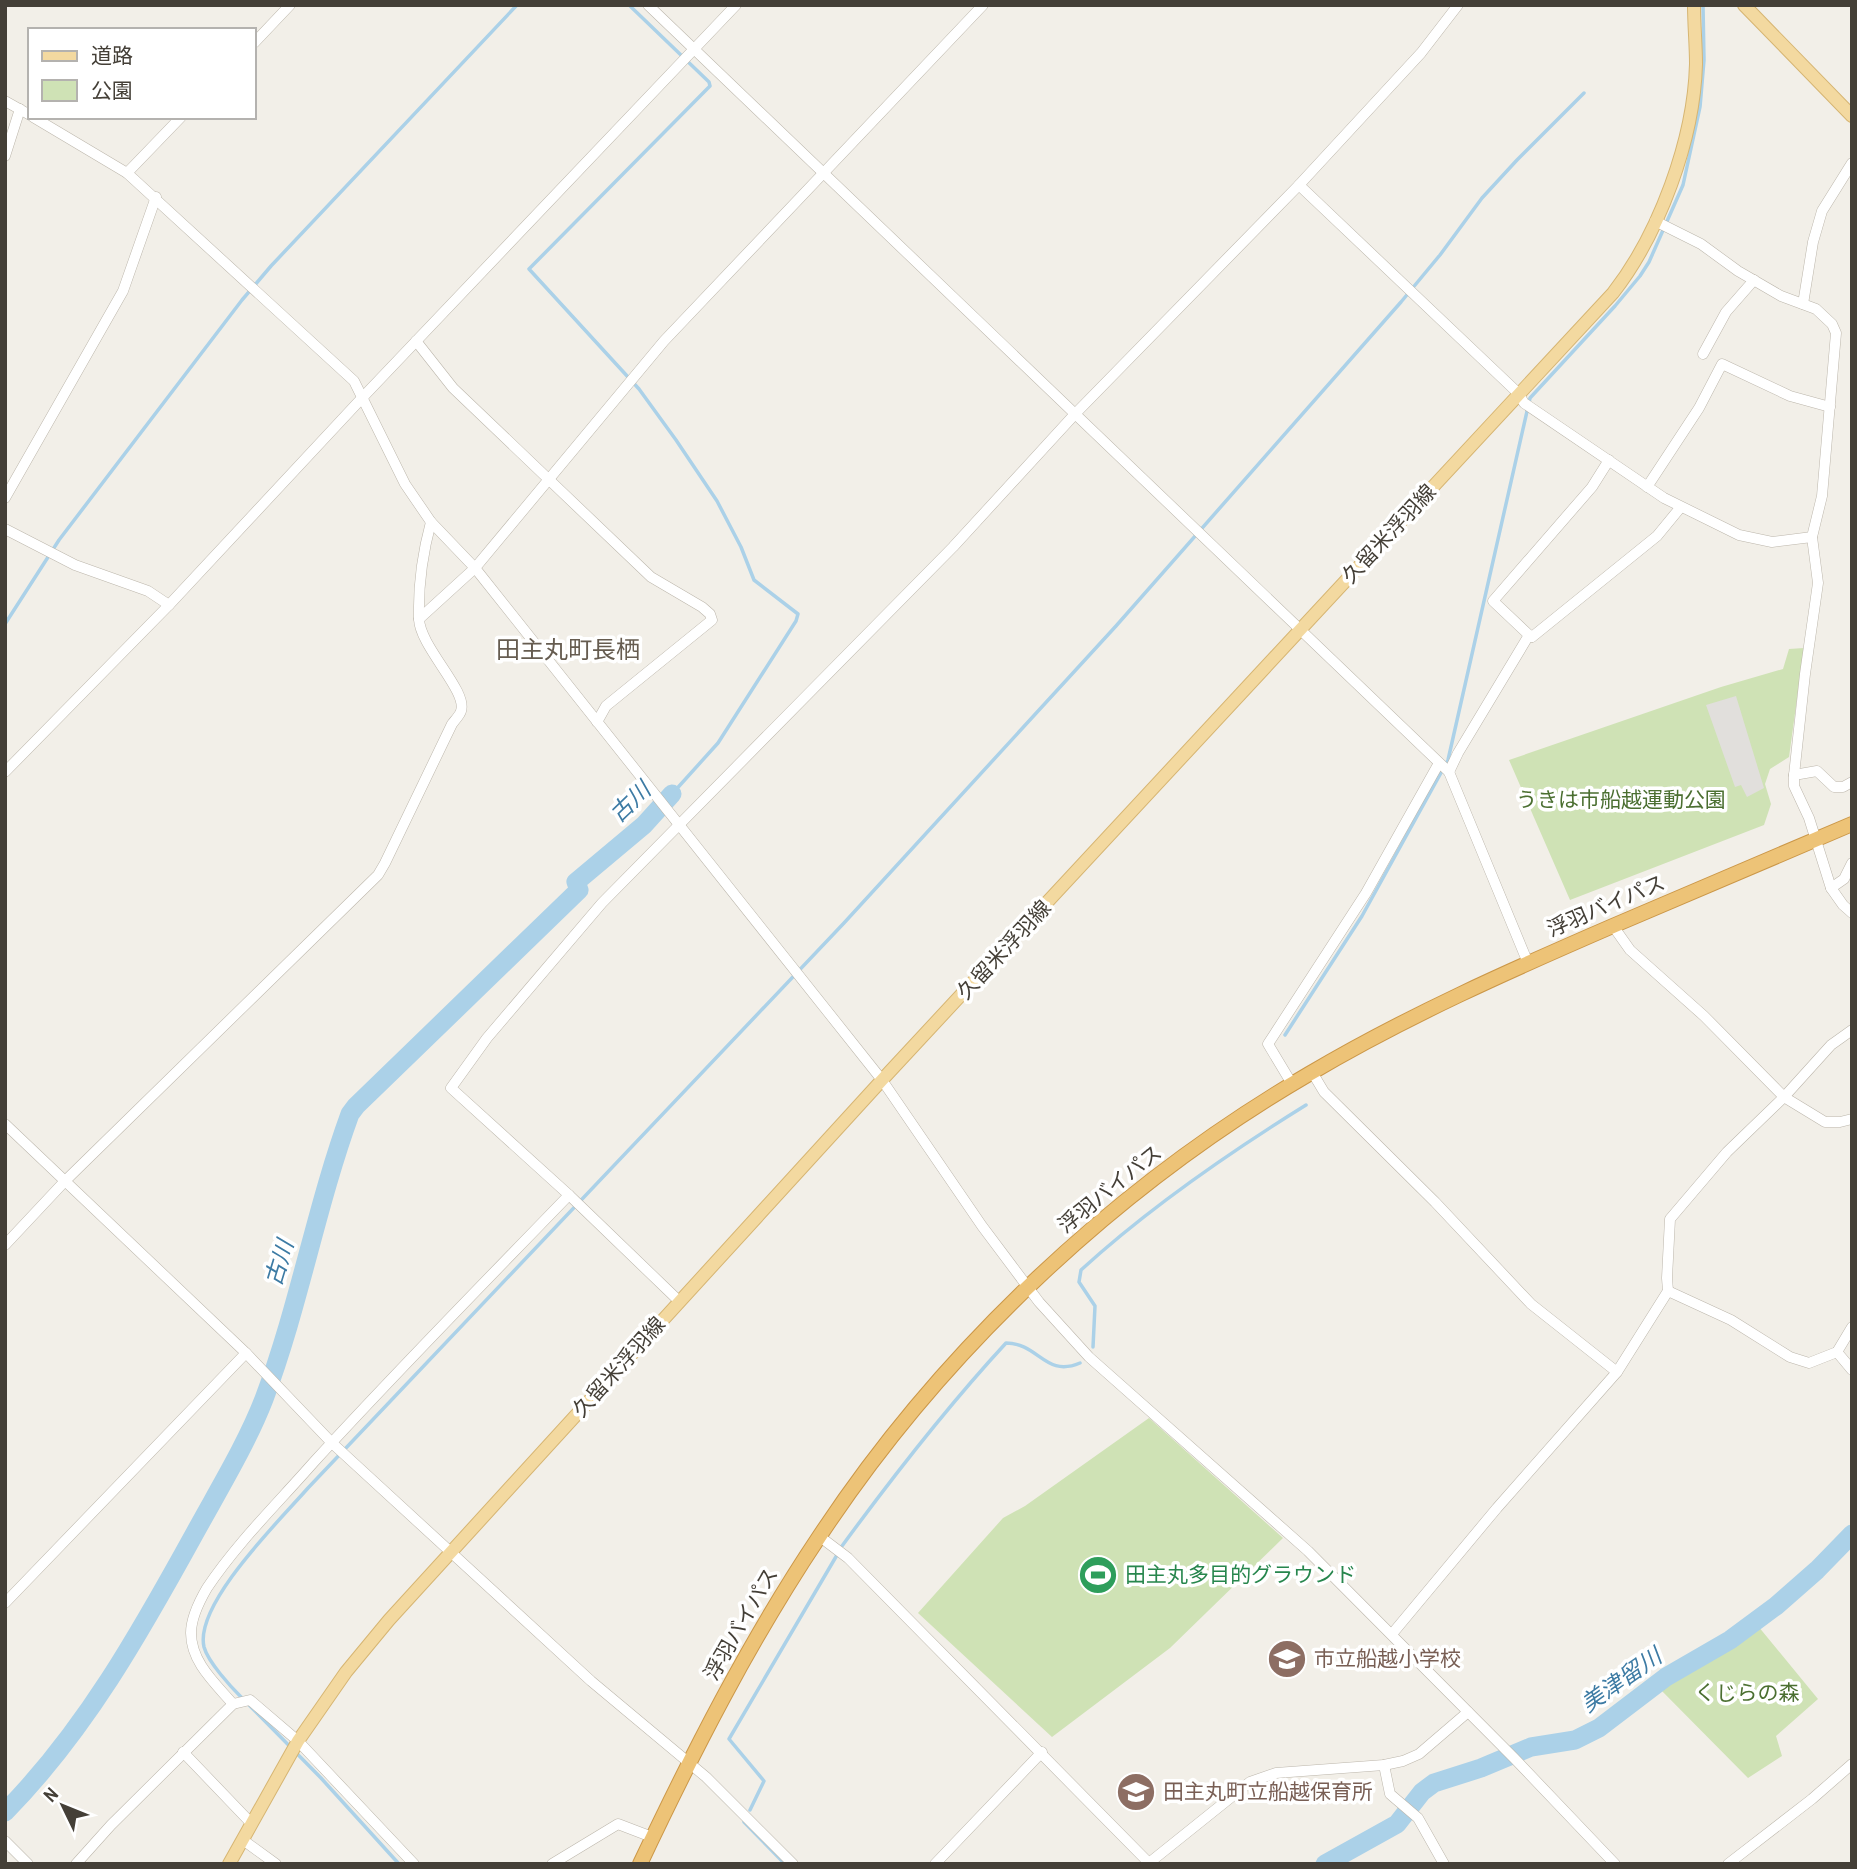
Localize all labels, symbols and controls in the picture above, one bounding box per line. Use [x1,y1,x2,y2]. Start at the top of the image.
legend [28,28,256,119]
text: 道路 [91,41,133,70]
text: 公園 [91,76,133,105]
street label: 久留米浮羽線 [1335,478,1442,590]
district label: 田主丸町長栖 [496,633,640,665]
water label: 古川 [602,772,659,829]
park label: うきは市船越運動公園 [1516,785,1726,814]
street label: 浮羽バイパス [1542,868,1669,943]
street label: 久留米浮羽線 [950,894,1057,1006]
street label: 浮羽バイパス [1052,1138,1168,1239]
water label: 古川 [257,1233,301,1289]
street label: 久留米浮羽線 [566,1310,672,1423]
sports icon: 田主丸多目的グラウンド [1077,1554,1119,1596]
place label: 田主丸多目的グラウンド [1125,1560,1356,1589]
street label: 浮羽バイパス [697,1562,785,1685]
school or university icon: 市立船越小学校 [1266,1638,1308,1680]
water label: 美津留川 [1574,1639,1670,1719]
place label: 市立船越小学校 [1314,1644,1461,1673]
park label: くじらの森 [1695,1678,1800,1707]
north arrow [28,1771,98,1841]
school or university icon: 田主丸町立船越保育所 [1115,1771,1157,1813]
place label: 田主丸町立船越保育所 [1163,1777,1373,1806]
text: N [37,1781,64,1807]

